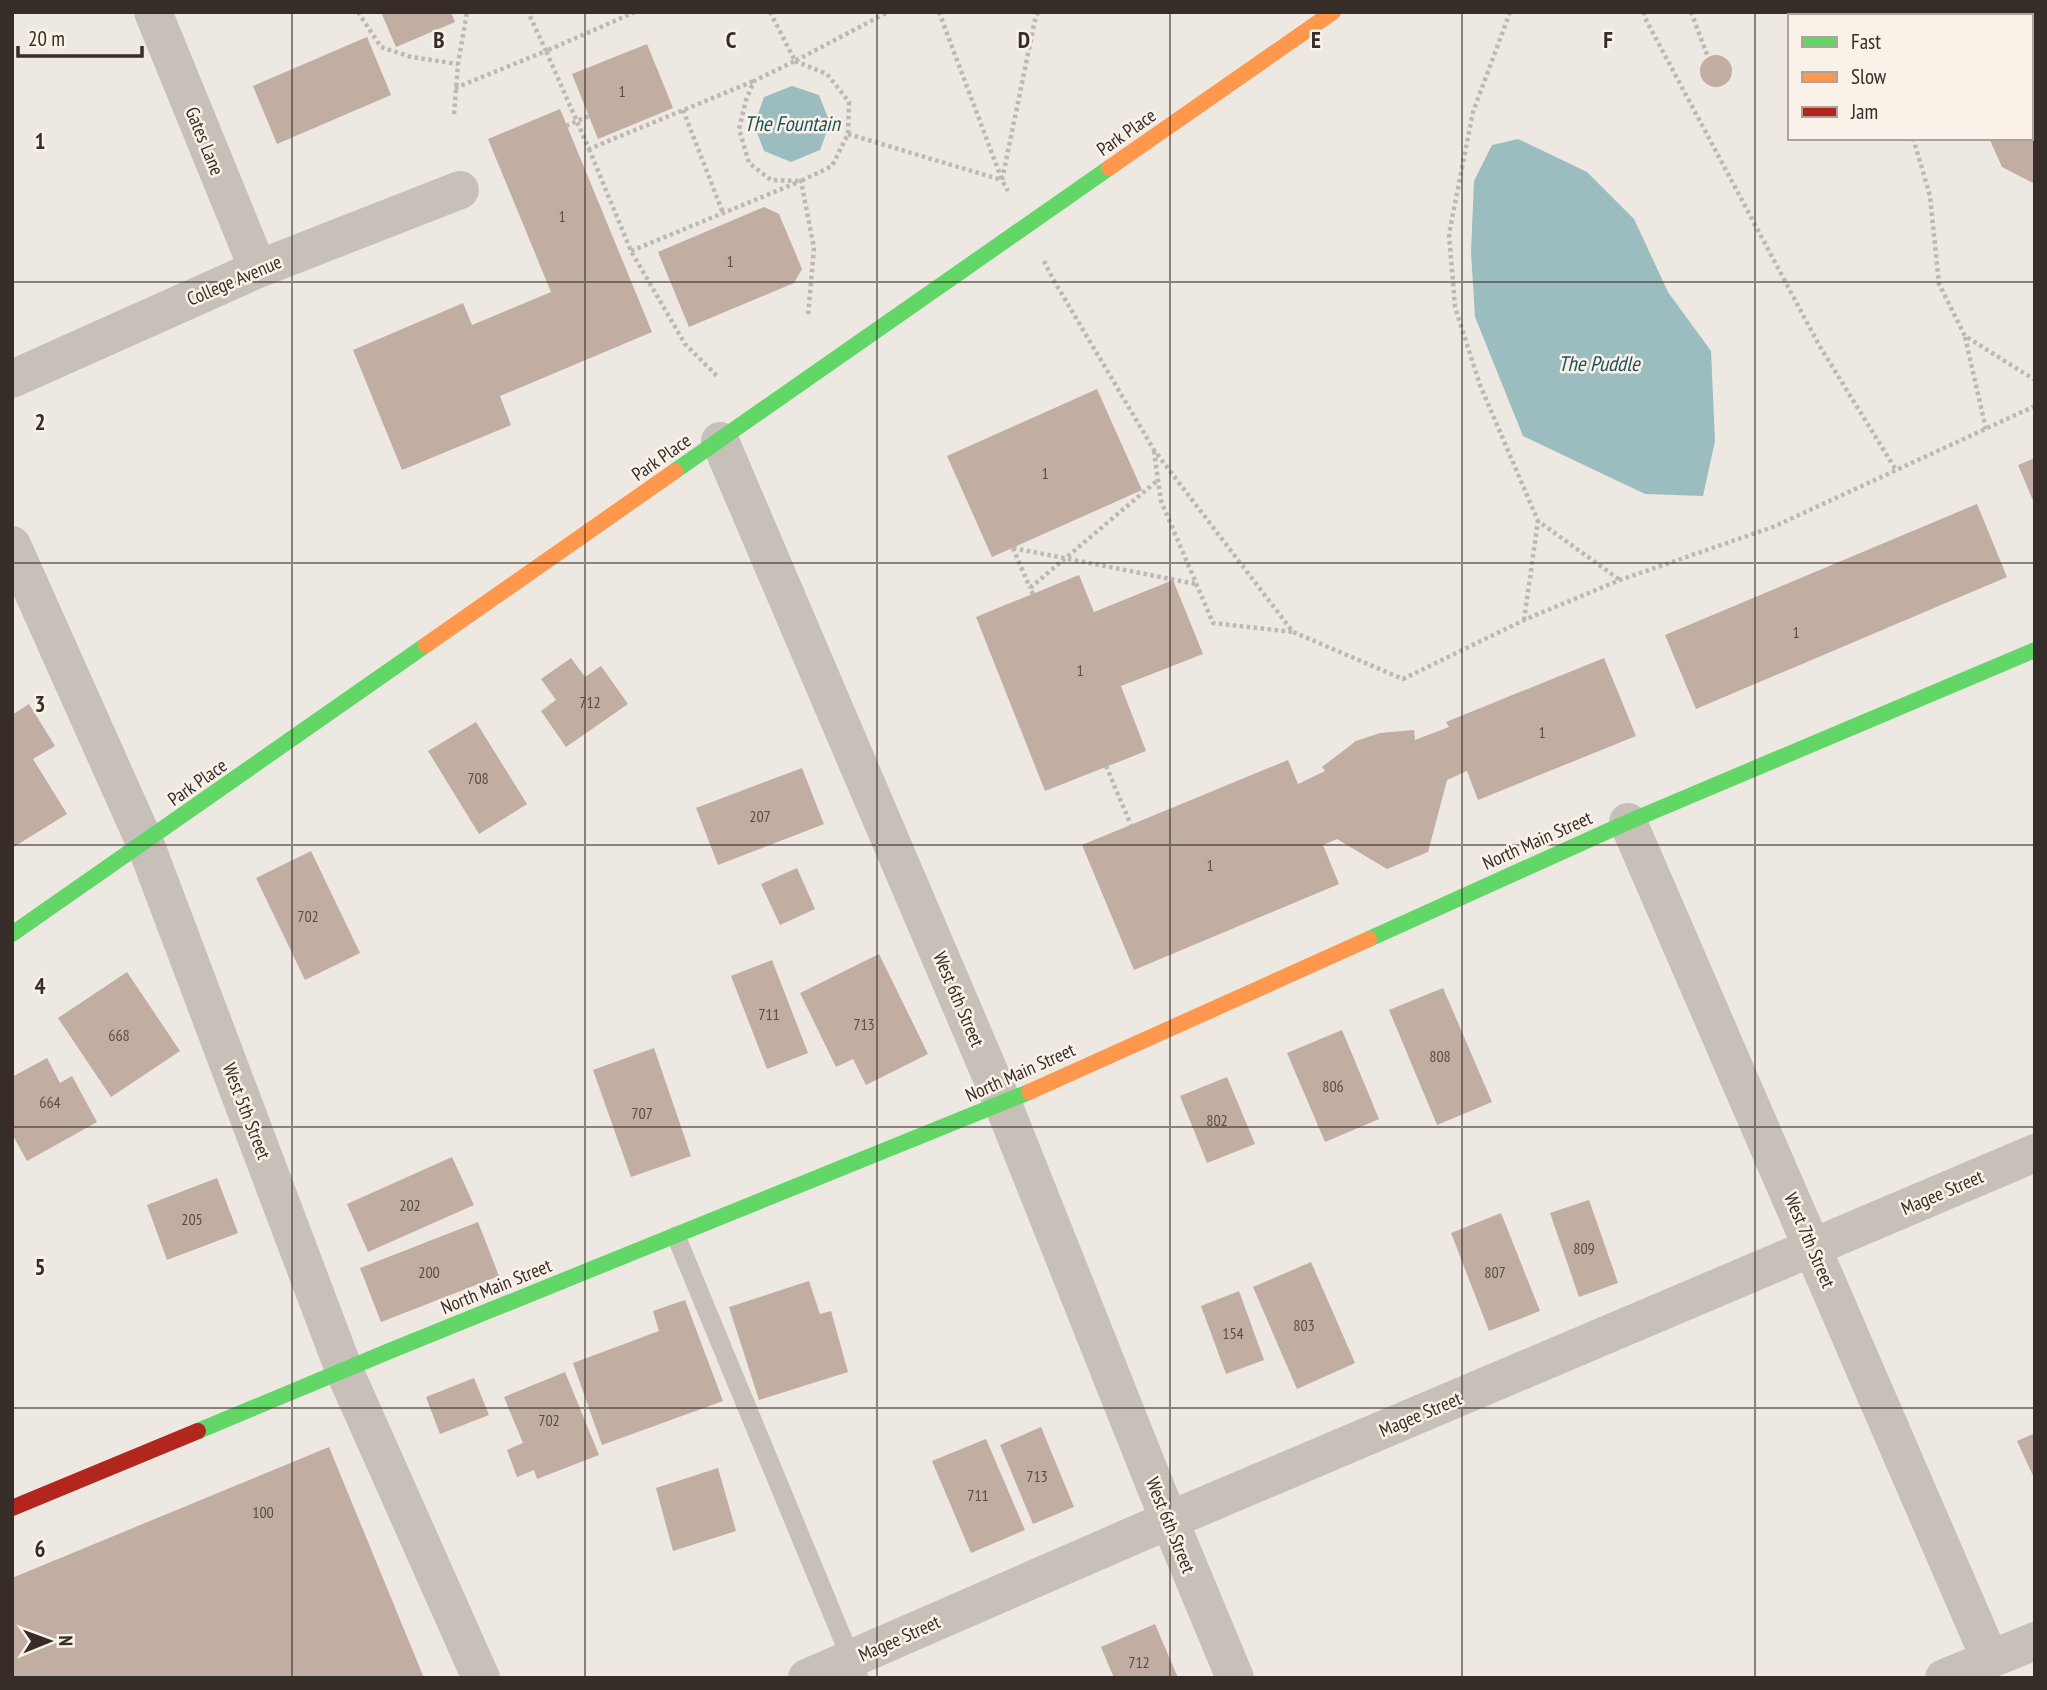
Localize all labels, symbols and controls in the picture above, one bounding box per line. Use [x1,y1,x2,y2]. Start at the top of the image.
scale bar [18,14,142,58]
legend [1788,14,2033,140]
text: 20 m [28,25,65,52]
text: B [433,25,445,54]
text: C [726,25,737,54]
text: D [1018,25,1030,54]
text: E [1311,25,1321,54]
text: F [1603,25,1613,54]
text: Fast [1851,28,1881,55]
text: Slow [1851,63,1887,90]
house number: 1 [618,81,626,101]
text: Jam [1850,98,1878,125]
street label: Gates Lane [180,103,230,179]
street label: Park Place [1092,103,1160,161]
water label: The Fountain [744,110,842,137]
text: 1 [35,126,46,155]
house number: 1 [558,206,566,226]
street label: College Avenue [183,249,285,311]
house number: 1 [726,251,734,271]
water label: The Puddle [1558,350,1641,377]
text: 2 [35,407,46,436]
street label: Park Place [627,428,695,486]
house number: 1 [1041,463,1049,483]
house number: 1 [1792,622,1800,642]
house number: 1 [1076,660,1084,680]
text: 3 [35,689,46,718]
house number: 712 [579,692,601,712]
house number: 1 [1538,722,1546,742]
street label: Park Place [163,753,231,811]
house number: 708 [467,768,489,788]
street label: North Main Street [1479,805,1596,875]
house number: 207 [749,806,771,826]
house number: 1 [1206,855,1214,875]
house number: 702 [297,906,319,926]
street label: West 6th Street [928,948,990,1051]
text: 4 [35,971,46,1000]
house number: 711 [758,1004,780,1024]
house number: 713 [853,1014,875,1034]
house number: 668 [108,1025,130,1045]
street label: North Main Street [962,1037,1079,1107]
house number: 808 [1429,1046,1451,1066]
street label: West 5th Street [218,1060,277,1163]
house number: 806 [1322,1076,1344,1096]
house number: 664 [39,1092,61,1112]
house number: 707 [631,1103,653,1123]
house number: 802 [1206,1110,1228,1130]
street label: Magee Street [1897,1164,1987,1220]
street label: West 7th Street [1779,1189,1841,1292]
house number: 202 [399,1195,421,1215]
house number: 205 [181,1209,203,1229]
house number: 809 [1573,1238,1595,1258]
text: 5 [35,1252,46,1281]
street label: North Main Street [437,1253,556,1319]
house number: 200 [418,1262,440,1282]
house number: 807 [1484,1262,1506,1282]
house number: 803 [1293,1315,1315,1335]
house number: 154 [1222,1323,1244,1343]
street label: Magee Street [1375,1386,1465,1442]
house number: 702 [538,1410,560,1430]
house number: 713 [1026,1466,1048,1486]
street label: West 6th Street [1141,1474,1201,1577]
house number: 711 [967,1485,989,1505]
house number: 100 [252,1502,274,1522]
text: 6 [35,1534,46,1563]
north arrow [14,1606,84,1676]
street label: Magee Street [854,1609,944,1667]
text: N [54,1635,78,1646]
house number: 712 [1128,1652,1150,1672]

